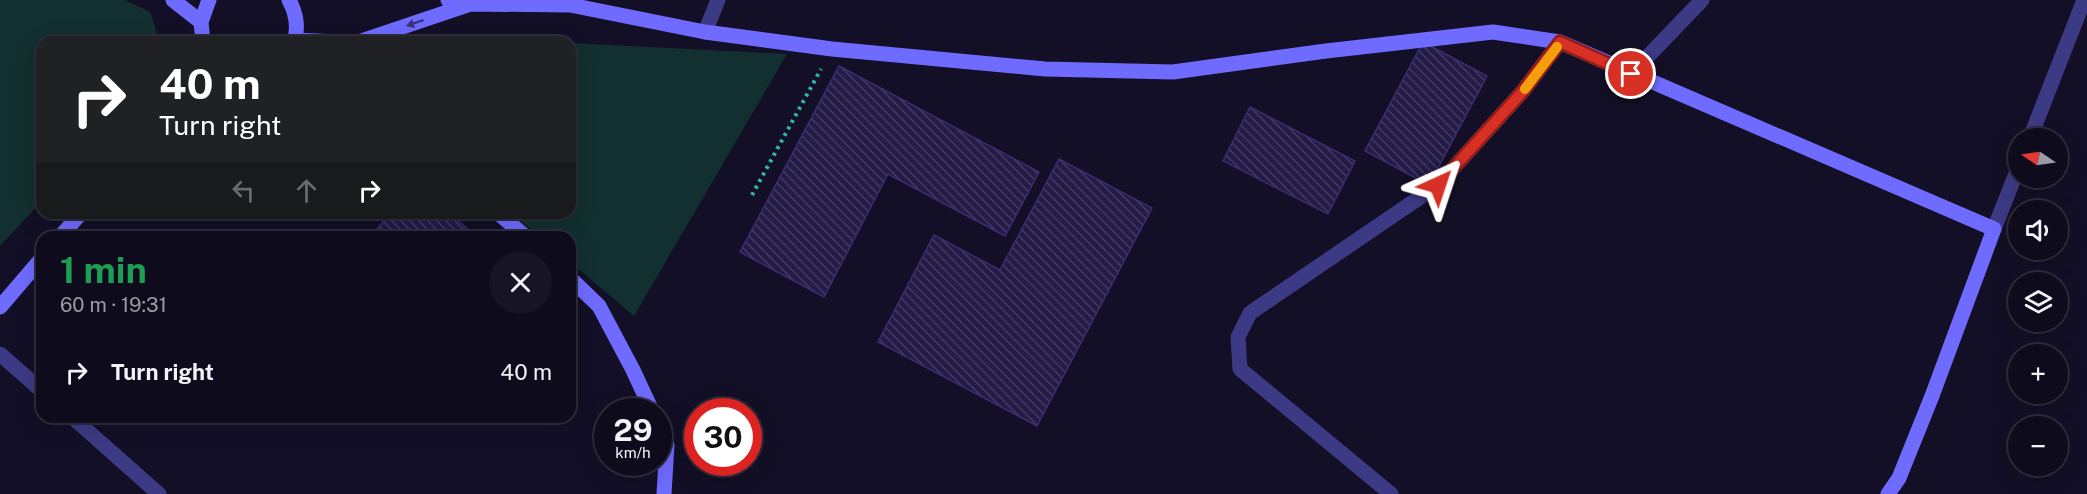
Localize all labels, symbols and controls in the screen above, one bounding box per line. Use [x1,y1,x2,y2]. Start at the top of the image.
one-way arrow [406,18,424,28]
pin [1605,48,1656,99]
icon: arrive [1614,57,1647,90]
text: 40 m [159,59,261,108]
icon: right [60,60,138,138]
text: Turn right [159,109,282,141]
north arrow [2008,128,2068,188]
map controls [2008,128,2068,476]
position arrow [1406,153,1470,217]
icon: left [227,174,260,207]
icon: ahead [290,174,323,207]
icon: right [353,174,386,207]
button: sound [2008,200,2068,260]
text: 1 min [60,249,147,291]
button: close [489,251,552,314]
button: layers [2008,272,2068,332]
text: 60 m · 19:31 [60,293,167,317]
button: + [2008,344,2068,404]
icon: right [60,356,93,389]
text: Turn right [111,359,214,385]
text: 40 m [500,359,552,385]
speed limit sign: 30 [684,398,762,476]
text: 29 [614,412,652,448]
button: − [2008,416,2068,476]
text: km/h [615,444,651,461]

